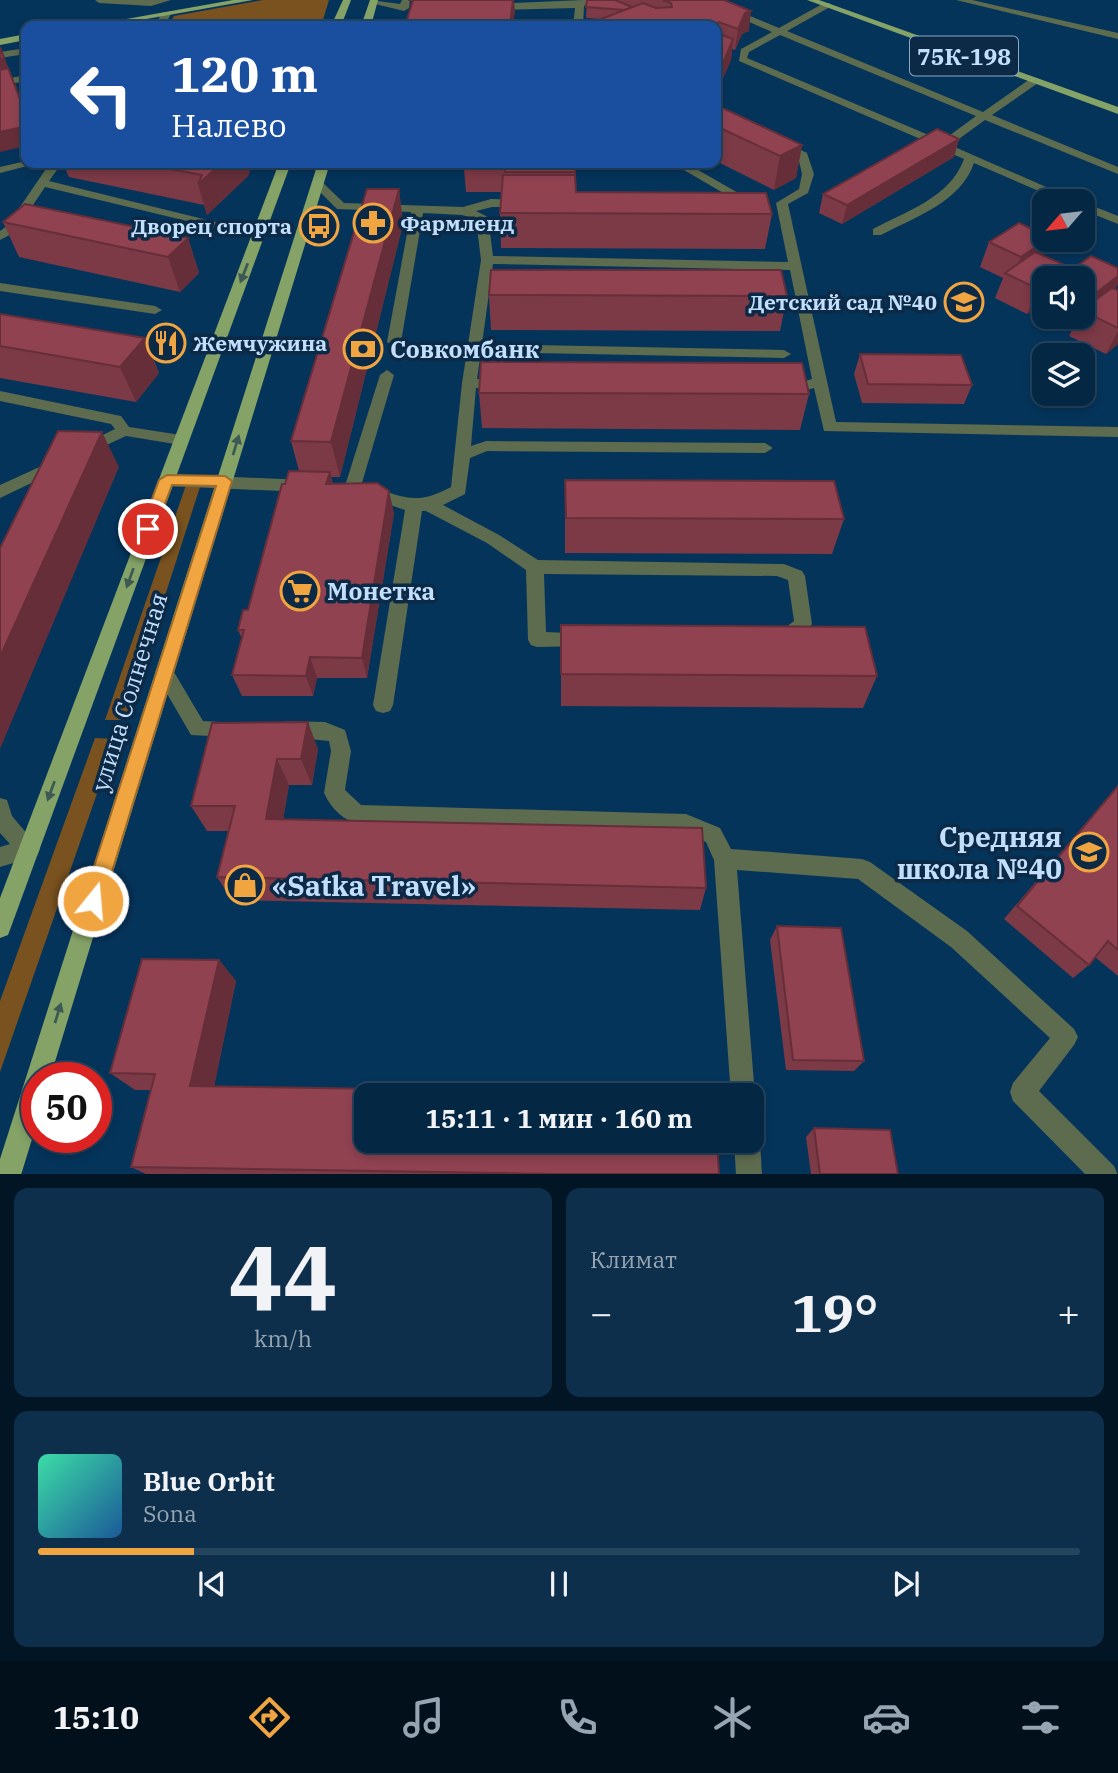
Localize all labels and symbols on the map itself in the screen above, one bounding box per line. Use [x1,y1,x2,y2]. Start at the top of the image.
road number: 75К-198 [910,36,1018,76]
north arrow [1032,189,1096,252]
pharmacy icon: Фармленд [352,202,394,244]
bus stop icon: Дворец спорта [298,205,340,247]
place label: Фармленд [400,209,514,237]
place label: Дворец спорта [131,212,292,240]
one-way arrow [238,262,249,283]
school or university icon: Детский сад №40 [943,281,985,323]
place label: Детский сад №40 [748,288,937,316]
restaurant icon: Жемчужина [145,322,187,364]
bank icon: Совкомбанк [342,328,384,370]
place label: Жемчужина [193,329,327,357]
place label: Совкомбанк [390,333,539,365]
one-way arrow [231,434,242,455]
pin [118,499,178,559]
one-way arrow [125,567,136,588]
supermarket icon: Монетка [279,570,321,612]
place label: Монетка [327,575,435,607]
street label: улица Солнечная [84,589,174,795]
one-way arrow [45,780,56,801]
place label: Средняя школа №40 [897,818,1062,887]
school or university icon: Средняя школа №40 [1068,831,1110,873]
position arrow [56,864,130,938]
shop icon: «Satka Travel» [224,864,266,906]
place label: «Satka Travel» [272,867,476,904]
one-way arrow [53,1002,64,1023]
speed limit sign: 50 [21,1062,112,1153]

